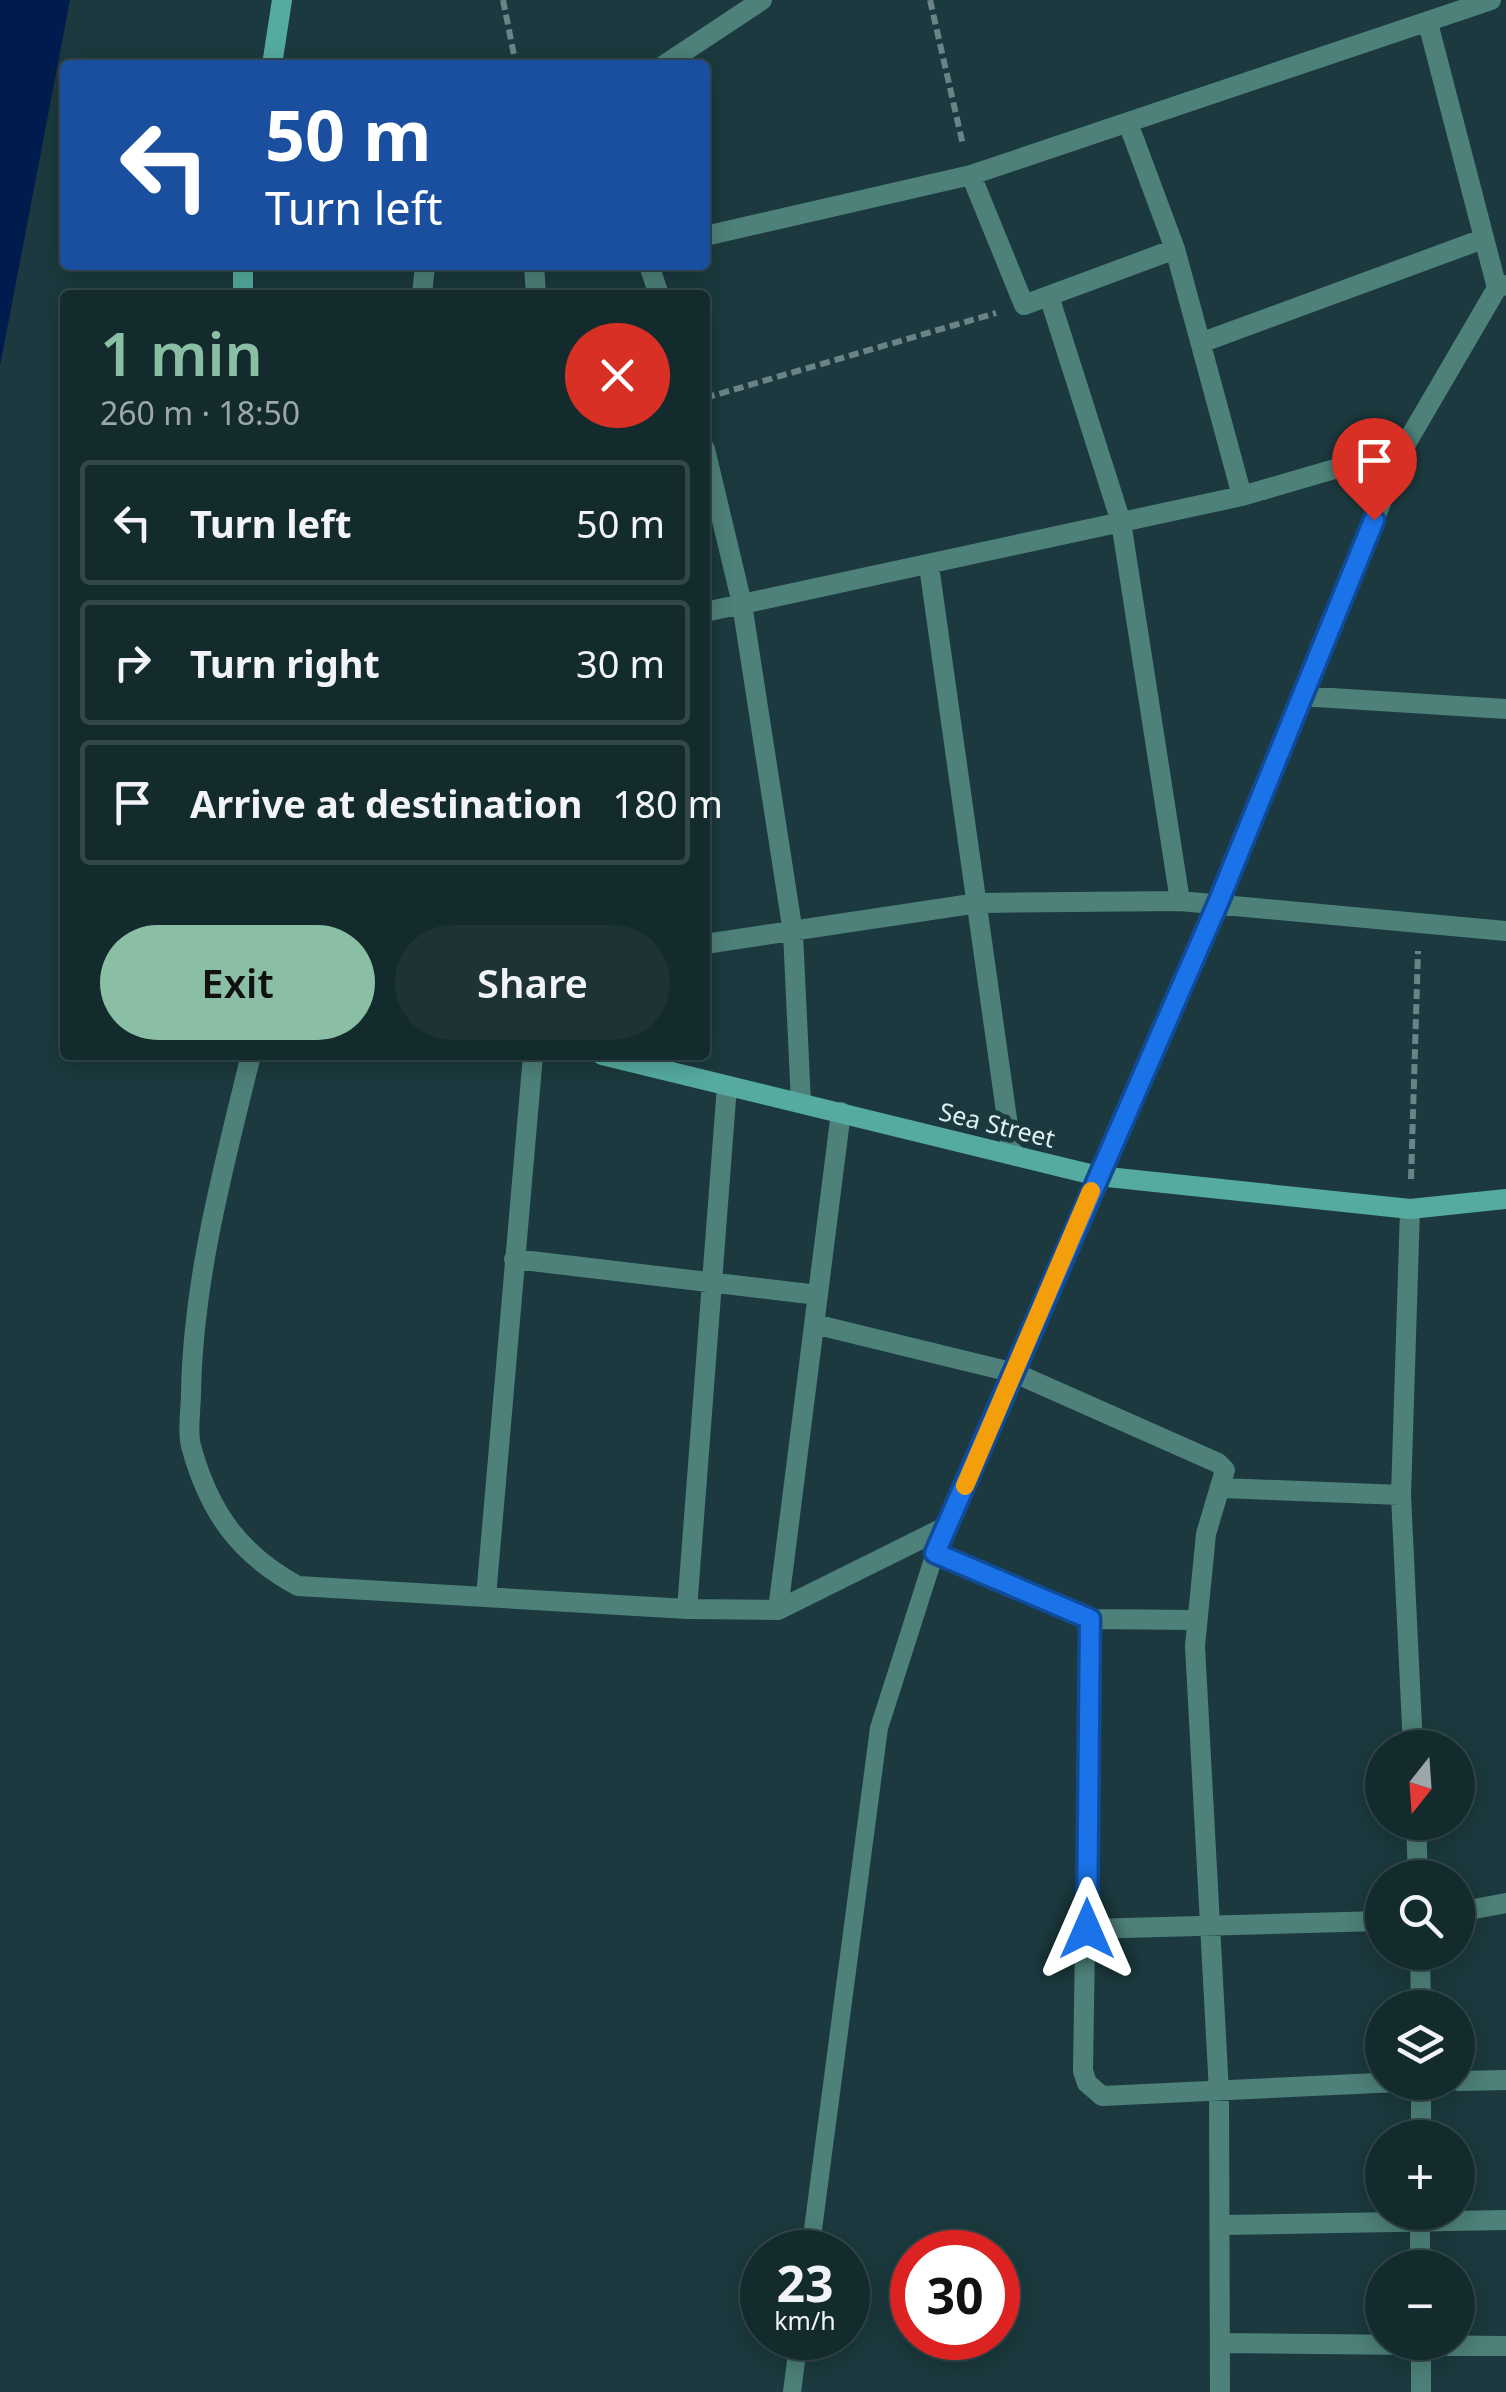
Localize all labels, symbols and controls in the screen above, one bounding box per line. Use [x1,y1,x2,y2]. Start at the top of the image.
text: 50 m [265,86,432,182]
icon: left [100,100,230,230]
text: Turn left [265,177,442,238]
text: 1 min [100,312,263,394]
button: close [565,323,670,428]
text: 260 m · 18:50 [100,391,300,434]
pin [1332,418,1417,521]
icon: arrive [1347,433,1402,488]
icon: left [105,495,160,550]
text: Turn left [190,497,352,549]
text: 50 m [576,497,665,549]
icon: right [105,635,160,690]
text: Turn right [190,637,380,689]
text: 30 m [576,637,665,689]
icon: arrive [105,775,160,830]
text: Arrive at destination [190,777,582,829]
text: 180 m [612,777,723,829]
button: Exit [100,925,375,1040]
button: Share [395,925,670,1040]
street label: Sea Street [936,1093,1059,1155]
north arrow [1365,1730,1475,1840]
map controls [1365,1730,1475,2360]
button: search [1365,1860,1475,1970]
position arrow [1035,1877,1139,1981]
button: layers [1365,1990,1475,2100]
button: + [1365,2120,1475,2230]
speed limit sign: 30 [890,2230,1020,2360]
text: 23 [776,2249,834,2317]
button: − [1365,2250,1475,2360]
text: km/h [774,2303,836,2337]

